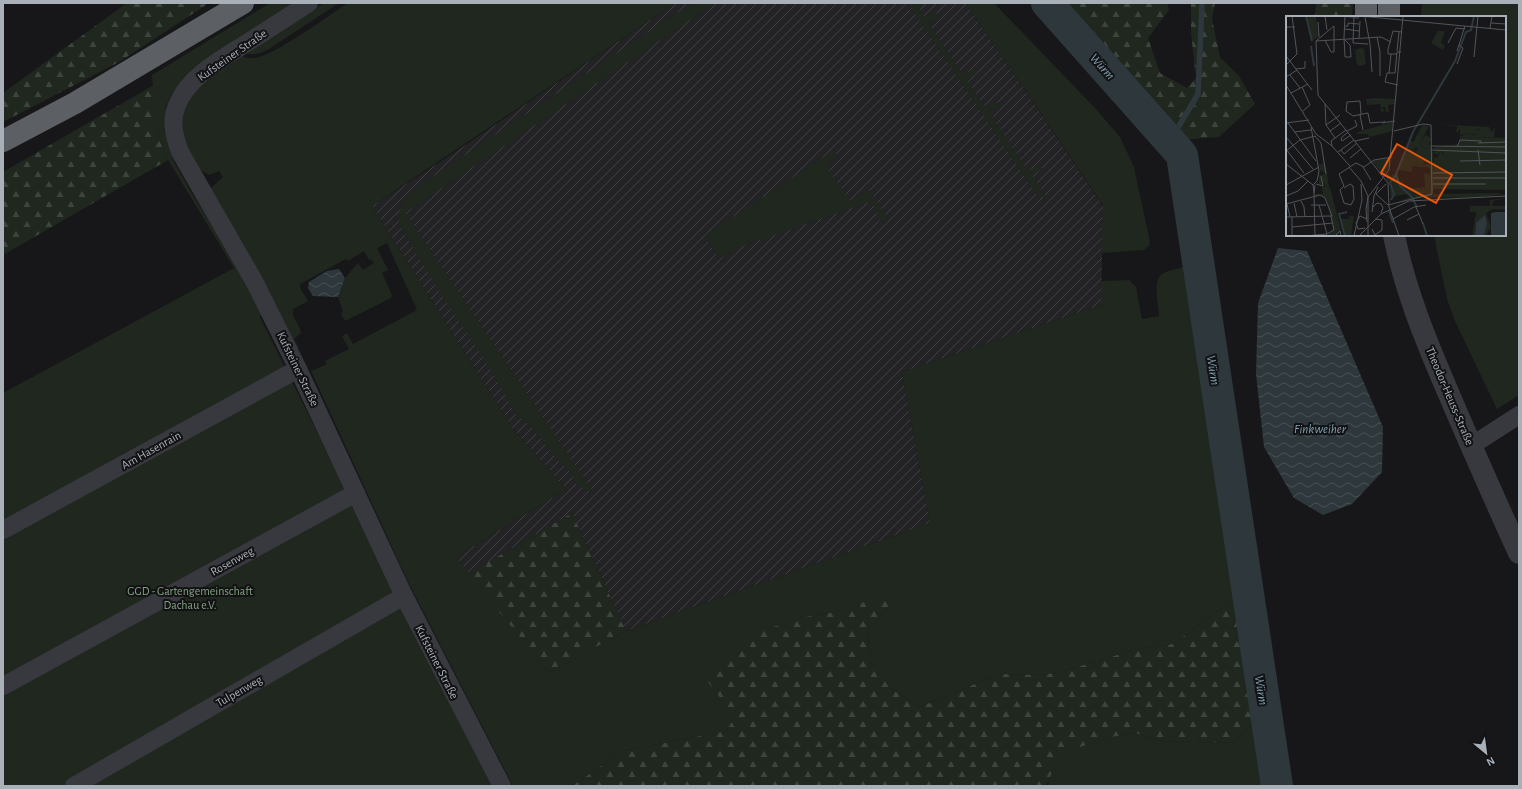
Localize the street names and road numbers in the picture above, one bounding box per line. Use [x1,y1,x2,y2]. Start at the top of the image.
street label: Kufsteiner Straße [195,27,269,83]
street label: Kufsteiner Straße [275,330,321,408]
street label: Theodor-Heuss-Straße [1424,345,1476,447]
street label: Am Hasenrain [119,429,183,471]
street label: Rosenweg [208,544,256,578]
street label: Kufsteiner Straße [413,623,461,701]
street label: Tulpenweg [214,673,264,709]

